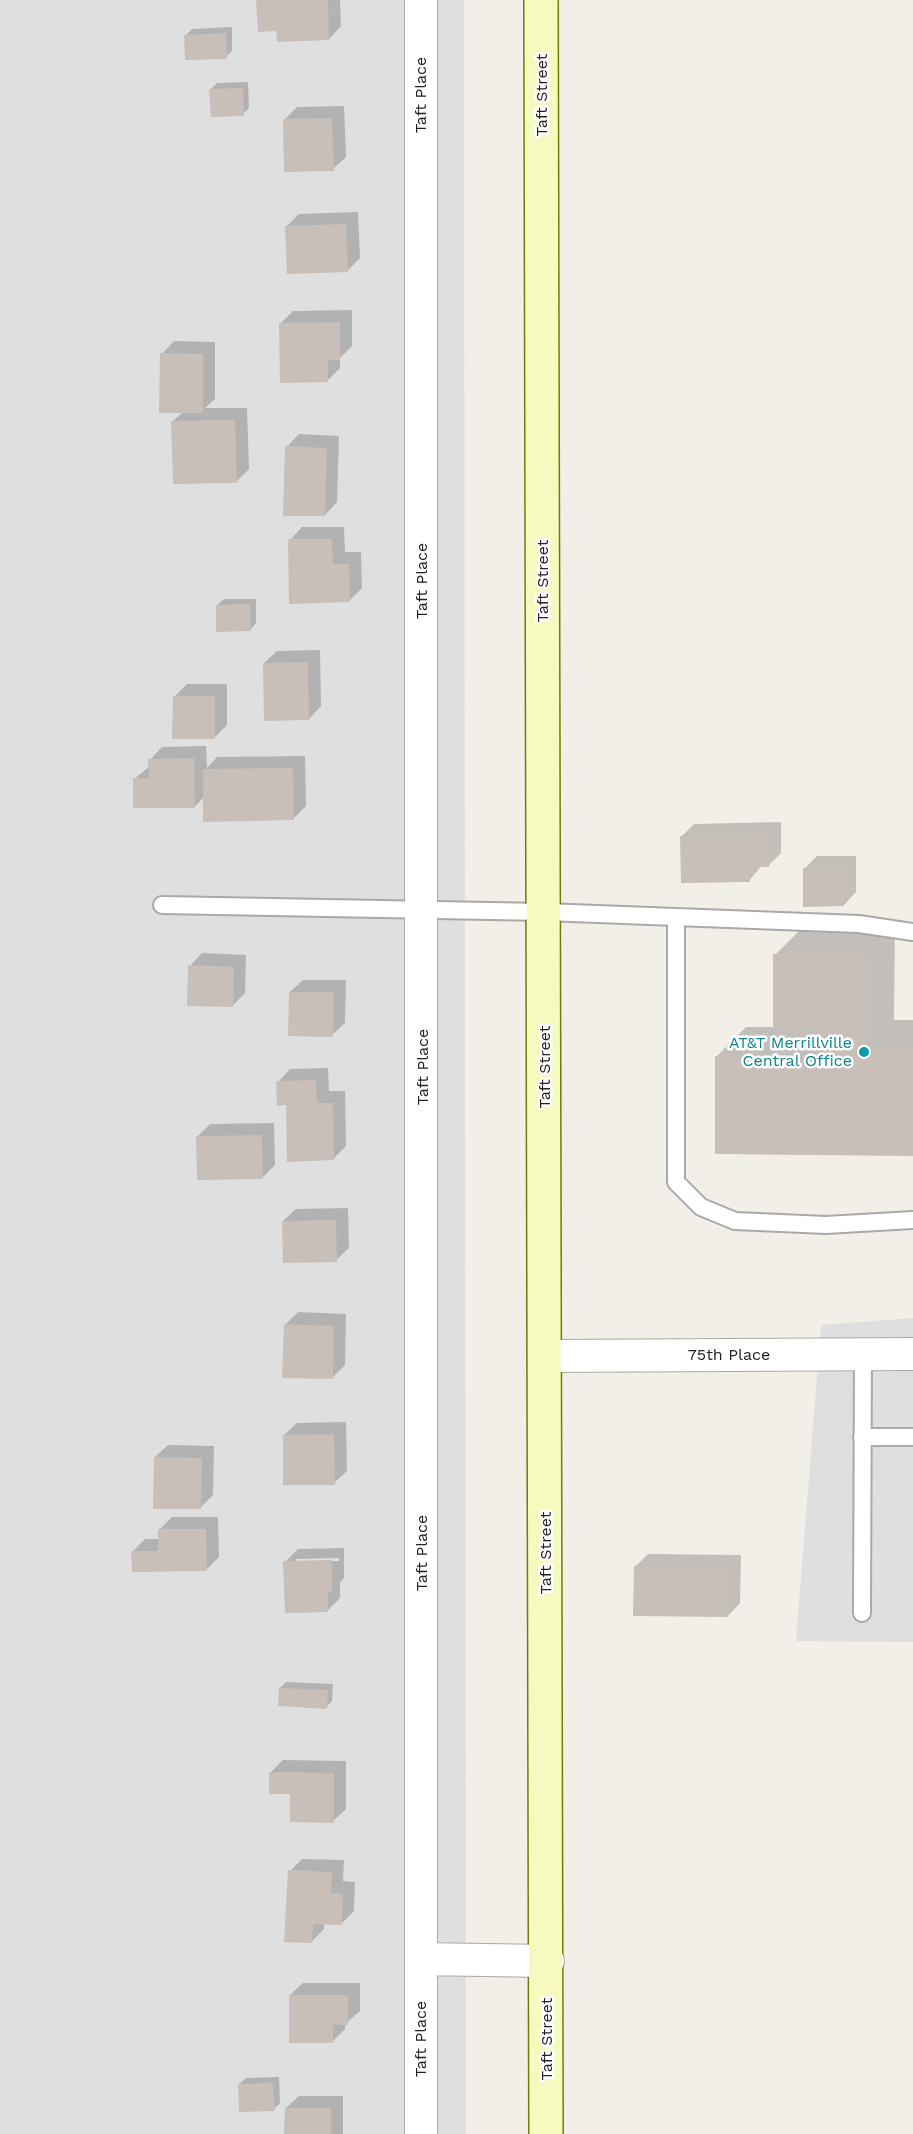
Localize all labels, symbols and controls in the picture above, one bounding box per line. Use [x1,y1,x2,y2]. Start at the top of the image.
street label: Taft Street [532,54,552,136]
street label: Taft Place [411,57,431,133]
street label: Taft Street [533,540,553,622]
street label: Taft Place [412,543,432,619]
street label: Taft Street [535,1026,555,1108]
street label: Taft Place [413,1029,433,1105]
place label: AT&T Merrillville Central Office [729,1033,852,1071]
marker: AT&T Merrillville Central Office [857,1045,871,1059]
street label: 75th Place [688,1345,770,1365]
street label: Taft Street [536,1512,556,1594]
street label: Taft Place [412,1515,432,1591]
street label: Taft Street [537,1998,557,2080]
street label: Taft Place [411,2001,431,2077]

